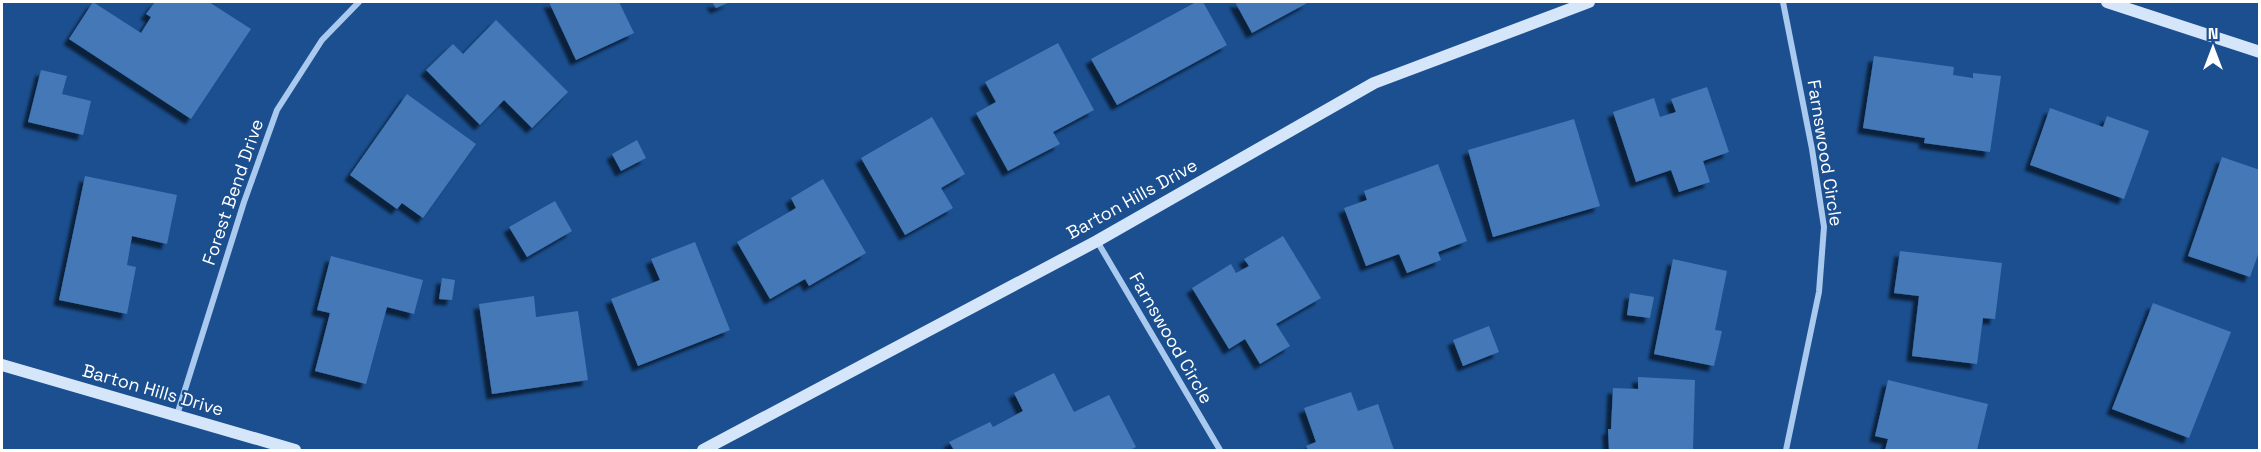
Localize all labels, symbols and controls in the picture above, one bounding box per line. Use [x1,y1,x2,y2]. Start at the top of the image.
north arrow [2183,18,2243,78]
text: N [2208,23,2218,44]
street label: Farnswood Circle [1803,78,1848,228]
street label: Forest Bend Drive [197,116,268,268]
street label: Barton Hills Drive [1062,153,1201,244]
street label: Farnswood Circle [1124,268,1218,408]
street label: Barton Hills Drive [80,358,227,421]

